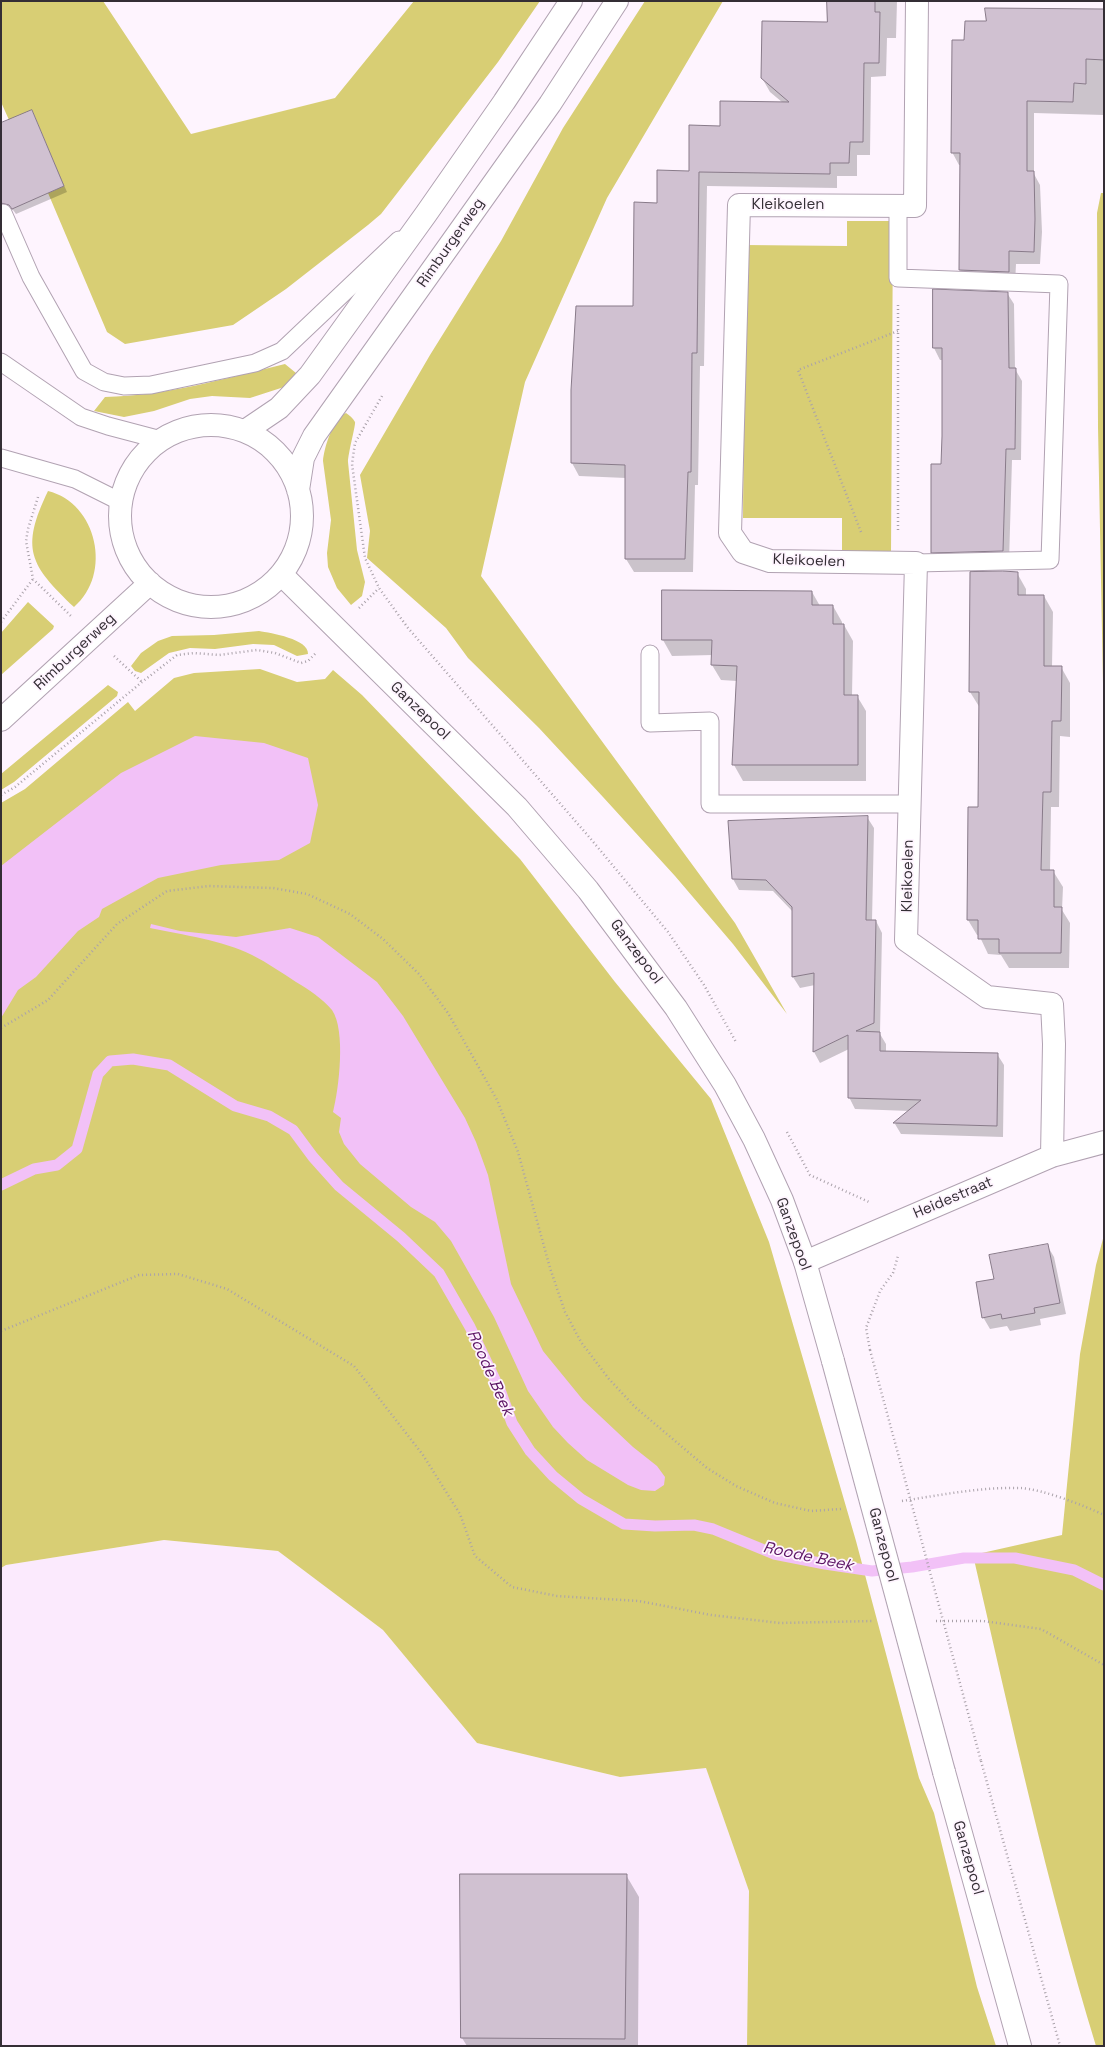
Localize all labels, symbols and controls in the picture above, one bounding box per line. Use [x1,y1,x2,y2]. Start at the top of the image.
street label: Rimburgerweg [414,195,488,291]
street label: Kleikoelen [752,196,824,214]
street label: Kleikoelen [772,551,846,571]
street label: Rimburgerweg [31,610,119,694]
street label: Ganzepool [386,678,454,744]
street label: Kleikoelen [898,839,918,913]
street label: Ganzepool [606,916,666,988]
street label: Heidestraat [911,1173,995,1223]
street label: Ganzepool [772,1195,814,1273]
water label: Roode Beek [463,1327,517,1419]
street label: Ganzepool [864,1506,902,1584]
water label: Roode Beek [761,1538,855,1576]
street label: Ganzepool [949,1819,987,1897]

